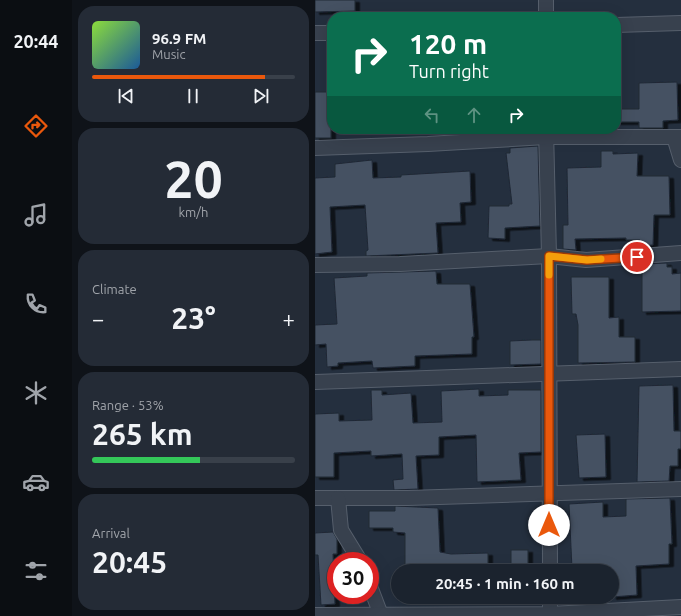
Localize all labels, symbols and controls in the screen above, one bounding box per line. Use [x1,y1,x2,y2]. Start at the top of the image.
icon: right [343,28,395,80]
text: 120 m [409,28,487,59]
text: 96.9 FM [152,30,206,47]
text: 20:44 [13,31,59,51]
text: Music [152,47,186,61]
text: Turn right [409,61,489,81]
icon: previous [115,85,137,107]
icon: pause [182,85,204,107]
icon: next [250,85,272,107]
icon: left [421,104,443,126]
icon: ahead [463,104,485,126]
icon: right [505,104,527,126]
icon: directions [22,112,50,140]
text: 20 [164,150,223,208]
icon: music [22,201,50,229]
text: km/h [178,205,209,219]
pin [620,240,654,274]
icon: arrive [626,246,648,268]
text: Climate [92,282,137,296]
icon: phone [22,290,50,318]
text: 23° [171,301,216,335]
text: − [92,306,104,331]
text: + [283,306,295,331]
icon: climate [22,379,50,407]
text: Range · 53% [92,398,164,412]
text: 265 km [92,417,193,451]
icon: car [22,468,50,496]
position arrow [528,504,570,546]
text: Arrival [92,526,130,540]
text: 20:45 [92,545,167,579]
speed limit sign: 30 [327,552,379,604]
icon: filters [22,557,50,585]
text: 20:45 · 1 min · 160 m [436,575,574,592]

